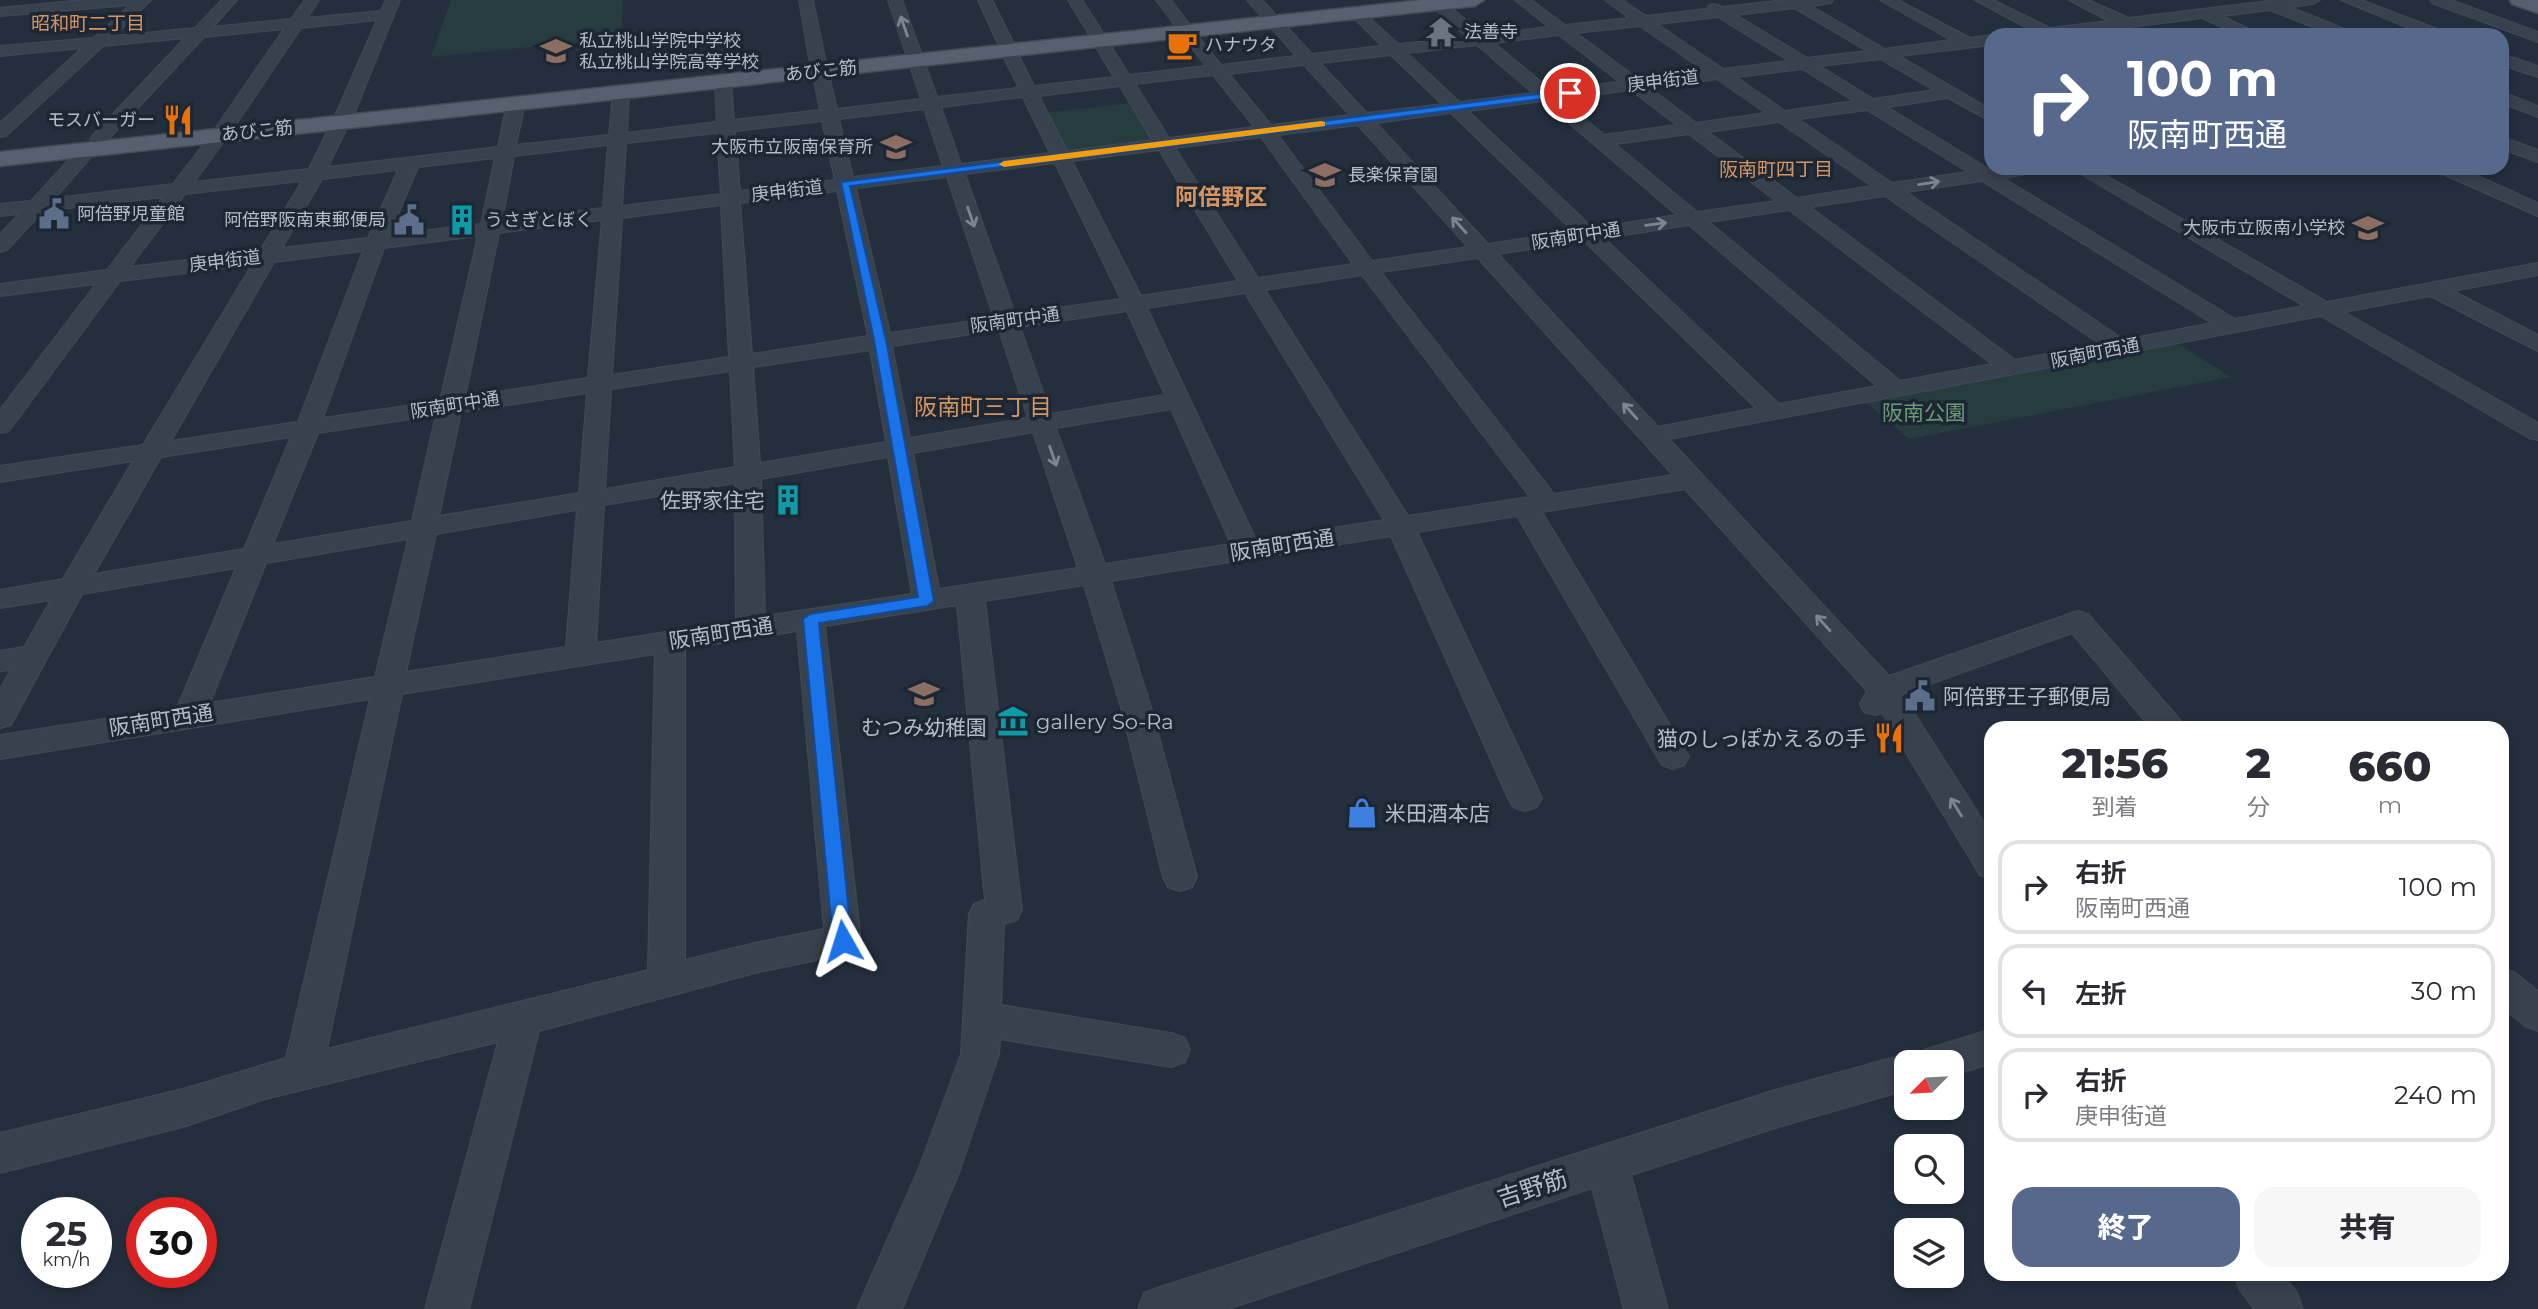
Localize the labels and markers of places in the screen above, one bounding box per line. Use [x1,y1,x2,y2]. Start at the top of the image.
temple icon: 法善寺 [1424,15,1458,49]
place label: 法善寺 [1464,21,1518,43]
cafe icon: ハナウタ [1165,28,1199,62]
place label: 私立桃山学院中学校 私立桃山学院高等学校 [579,30,759,73]
school or university icon: 私立桃山学院中学校 私立桃山学院高等学校 [539,34,573,68]
place label: ハナウタ [1205,34,1277,56]
pin [1540,63,1600,123]
restaurant icon: モスバーガー [161,103,195,137]
place label: モスバーガー [47,109,155,131]
school or university icon: 大阪市立阪南保育所 [879,130,913,164]
place label: 大阪市立阪南保育所 [711,136,873,158]
school or university icon: 長楽保育園 [1308,158,1342,192]
place label: 長楽保育園 [1348,164,1438,186]
public building icon: 阿倍野児童館 [37,197,71,231]
place label: 阿倍野児童館 [77,203,185,225]
public building icon: 阿倍野阪南東郵便局 [392,203,426,237]
building icon: うさぎとぼく [445,203,479,237]
place label: 阿倍野阪南東郵便局 [224,209,386,231]
place label: うさぎとぼく [485,209,593,231]
school or university icon: 大阪市立阪南小学校 [2351,211,2385,245]
place label: 大阪市立阪南小学校 [2183,217,2345,239]
building icon: 佐野家住宅 [771,483,805,517]
place label: 佐野家住宅 [660,488,765,513]
school or university icon: むつみ幼稚園 [907,677,941,711]
public building icon: 阿倍野王子郵便局 [1903,679,1937,713]
place label: 阿倍野王子郵便局 [1943,684,2111,709]
museum icon: gallery So-Ra [996,704,1030,738]
place label: gallery So-Ra [1036,709,1174,734]
place label: むつみ幼稚園 [861,715,987,740]
restaurant icon: 猫のしっぽかえるの手 [1872,721,1906,755]
place label: 猫のしっぽかえるの手 [1657,726,1866,751]
shop icon: 米田酒本店 [1345,796,1379,830]
place label: 米田酒本店 [1385,801,1490,826]

